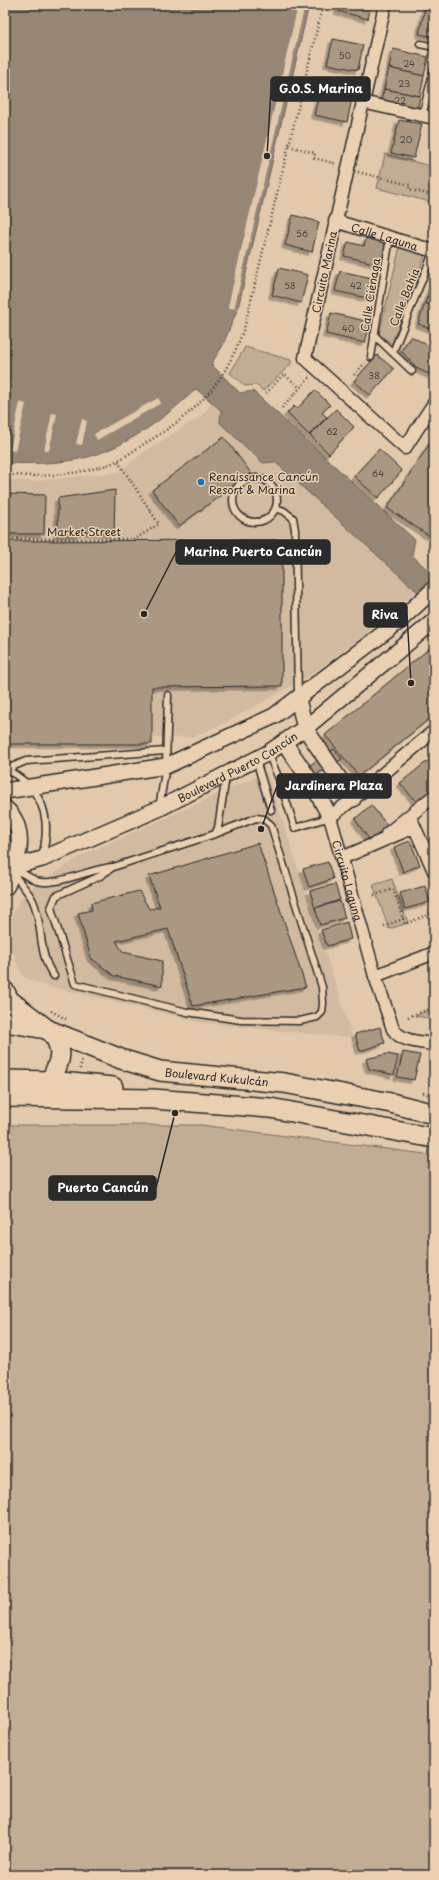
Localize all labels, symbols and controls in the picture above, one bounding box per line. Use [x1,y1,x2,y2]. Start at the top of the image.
house number: 50 [339,48,352,62]
house number: 24 [403,56,415,70]
house number: 23 [398,76,410,90]
callout: G.O.S. Marina [271,77,370,101]
text: G.O.S. Marina [279,79,364,97]
house number: 22 [394,93,406,107]
house number: 20 [400,132,413,146]
street label: Calle Laguna [349,218,420,254]
house number: 56 [296,226,308,240]
street label: Circuito Marina [307,229,341,315]
street label: Calle Ciénaga [356,257,384,333]
street label: Calle Bahía [385,265,423,329]
house number: 58 [284,278,296,292]
house number: 42 [350,278,362,292]
house number: 40 [342,321,355,335]
house number: 38 [368,368,380,382]
house number: 62 [326,424,338,438]
house number: 64 [372,466,384,480]
place label: Renaissance Cancún Resort & Marina [209,468,318,498]
marker: Renaissance Cancún Resort & Marina [196,477,206,487]
street label: Market Street [47,523,122,540]
callout: Marina Puerto Cancún [176,540,330,564]
text: Marina Puerto Cancún [184,542,322,560]
callout: Riva [364,603,407,627]
text: Riva [372,605,399,623]
street label: Boulevard Puerto Cancún [174,727,300,806]
callout: Jardinera Plaza [277,774,391,798]
text: Jardinera Plaza [285,776,384,794]
street label: Circuito Laguna [328,838,368,923]
street label: Boulevard Kukulcán [164,1063,269,1090]
callout: Puerto Cancún [49,1176,156,1200]
text: Puerto Cancún [58,1178,148,1196]

